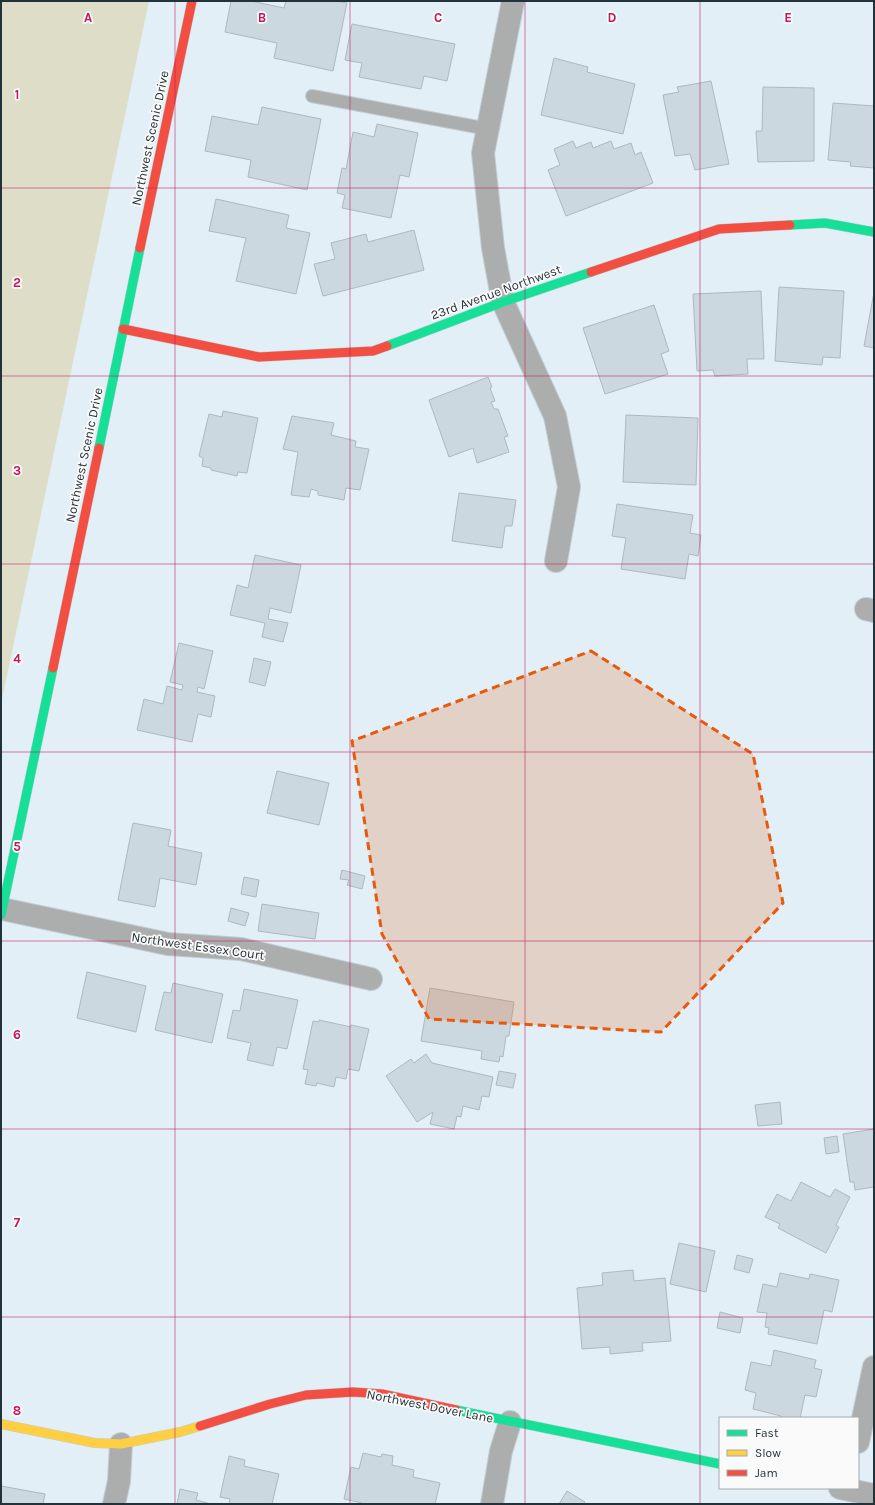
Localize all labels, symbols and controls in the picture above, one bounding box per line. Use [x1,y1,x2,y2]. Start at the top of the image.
text: A [84,10,92,25]
text: B [258,10,266,25]
text: C [434,10,442,25]
text: D [608,10,617,25]
text: E [784,10,792,25]
street label: Northwest Scenic Drive [128,69,172,207]
text: 1 [15,87,19,102]
street label: 23rd Avenue Northwest [429,261,563,323]
text: 2 [13,275,21,290]
street label: Northwest Scenic Drive [62,386,106,524]
text: 3 [13,463,21,478]
text: 4 [13,651,21,666]
text: 5 [13,839,21,854]
street label: Northwest Essex Court [130,929,266,963]
text: 6 [13,1027,21,1042]
text: 7 [14,1215,21,1230]
street label: Northwest Dover Lane [365,1386,495,1426]
text: 8 [13,1403,21,1418]
legend [719,1417,859,1489]
text: Fast [755,1426,779,1440]
text: Slow [755,1446,781,1460]
text: Jam [755,1466,778,1480]

